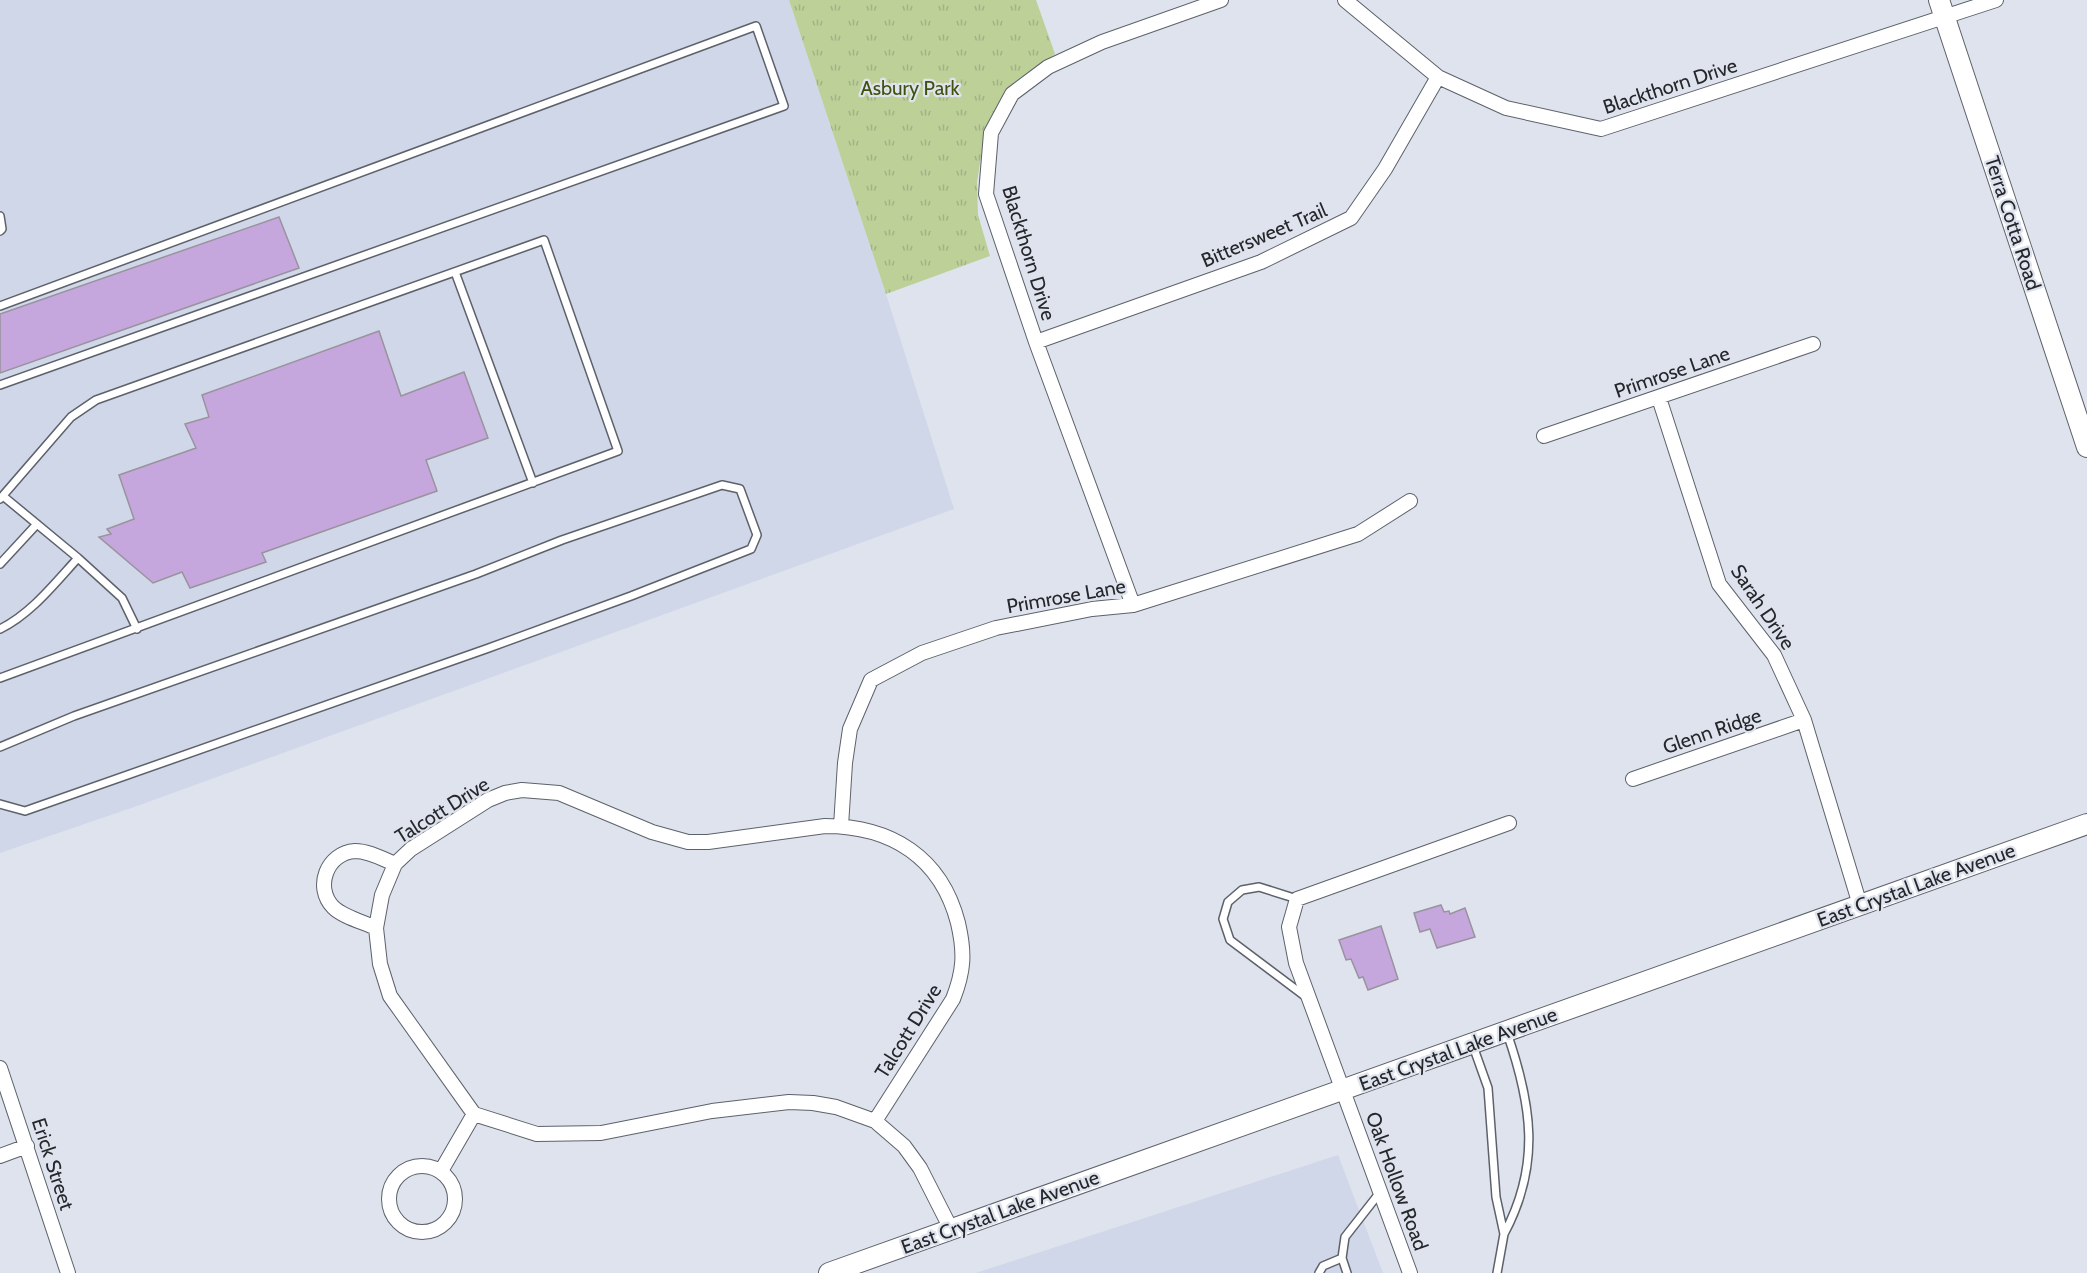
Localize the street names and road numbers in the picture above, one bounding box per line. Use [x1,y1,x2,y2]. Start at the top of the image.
street label: Blackthorn Drive [1600,53,1740,119]
street label: Terra Cotta Road [1980,153,2046,293]
street label: Blackthorn Drive [997,183,1061,323]
street label: Bittersweet Trail [1198,198,1331,272]
street label: Primrose Lane [1611,341,1733,403]
street label: Sarah Drive [1726,560,1800,654]
street label: Primrose Lane [1005,574,1127,618]
street label: Glenn Ridge [1660,703,1764,759]
street label: Talcott Drive [391,772,493,848]
street label: East Crystal Lake Avenue [1814,838,2018,932]
street label: Talcott Drive [870,980,946,1082]
street label: East Crystal Lake Avenue [1356,1002,1560,1096]
street label: Oak Hollow Road [1361,1108,1433,1254]
street label: Erick Street [27,1115,79,1213]
street label: East Crystal Lake Avenue [898,1165,1102,1259]

